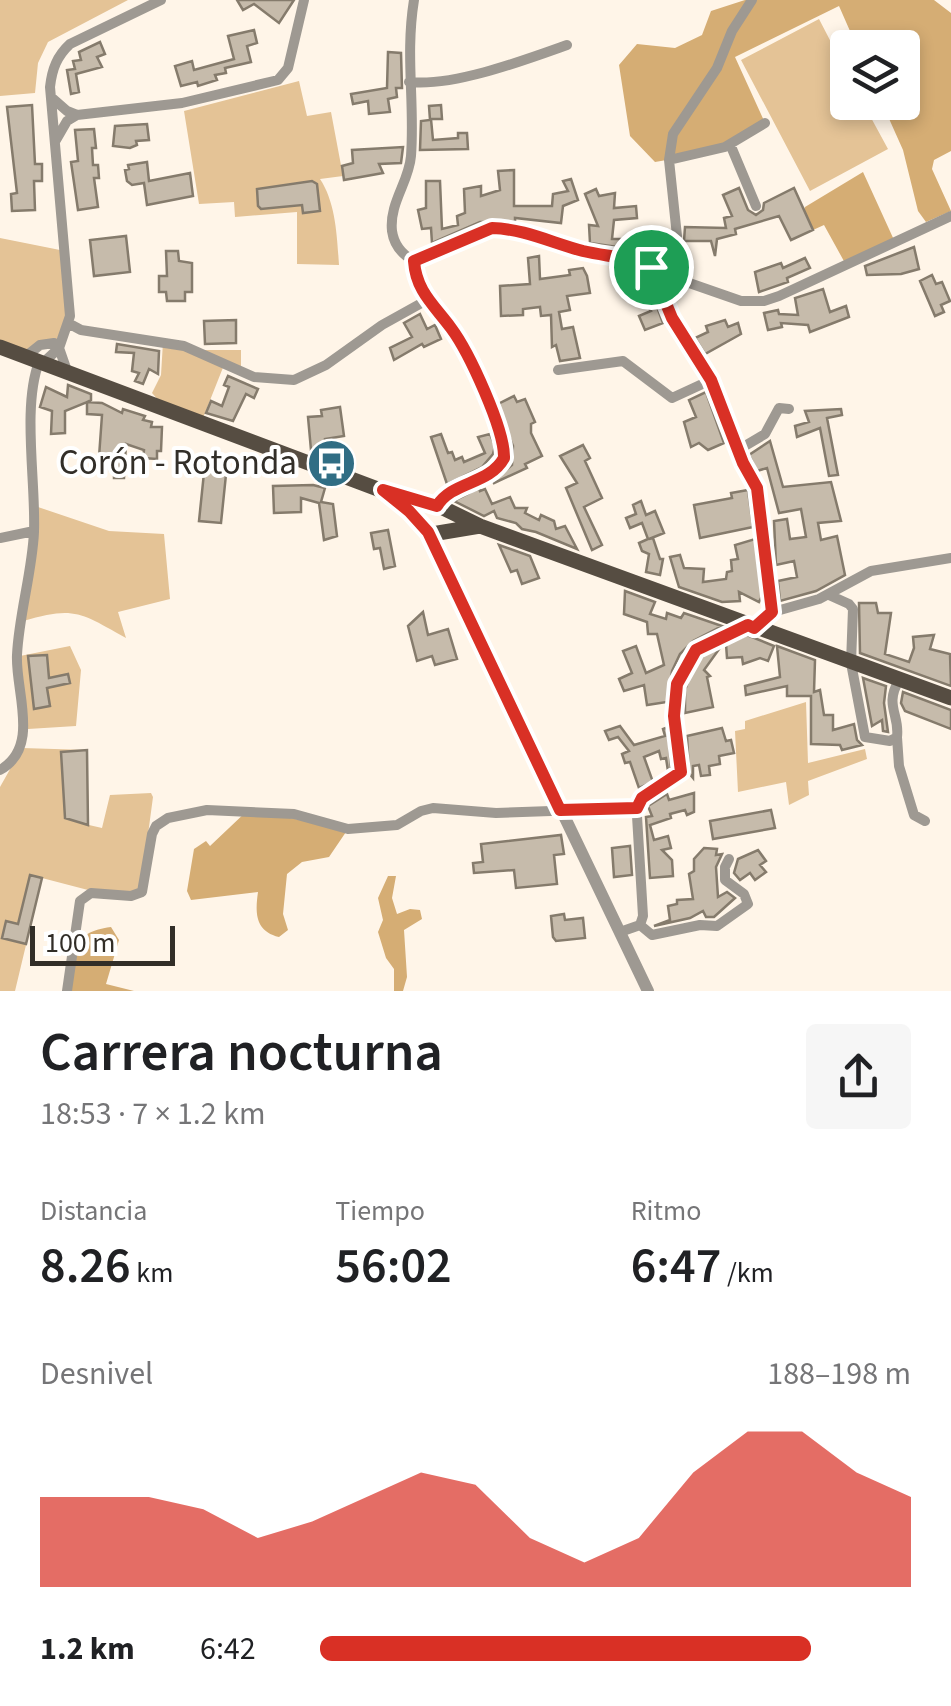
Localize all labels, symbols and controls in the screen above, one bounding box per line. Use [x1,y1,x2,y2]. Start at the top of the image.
map controls [830,30,920,120]
button: layers [830,30,920,120]
pin [609,225,694,310]
icon: arrive [624,240,679,295]
bus stop icon: Corón - Rotonda [306,437,358,489]
place label: Corón - Rotonda [59,438,297,488]
scale bar [30,921,175,966]
text: 100 m [45,923,116,963]
text: Carrera nocturna [40,1014,443,1092]
button: share [806,1024,911,1129]
text: 18:53 · 7 × 1.2 km [40,1091,266,1137]
text: Distancia [40,1191,147,1231]
text: Tiempo [335,1191,425,1231]
text: Ritmo [631,1191,701,1231]
text: 8.26 [40,1231,131,1302]
text: 56:02 [335,1231,452,1302]
text: 6:47 [631,1231,721,1302]
text: km [131,1253,173,1293]
text: /km [721,1253,774,1293]
text: Desnivel [40,1351,153,1397]
text: 188–198 m [767,1351,911,1397]
text: 1.2 km [40,1626,135,1672]
text: 6:42 [200,1626,256,1672]

